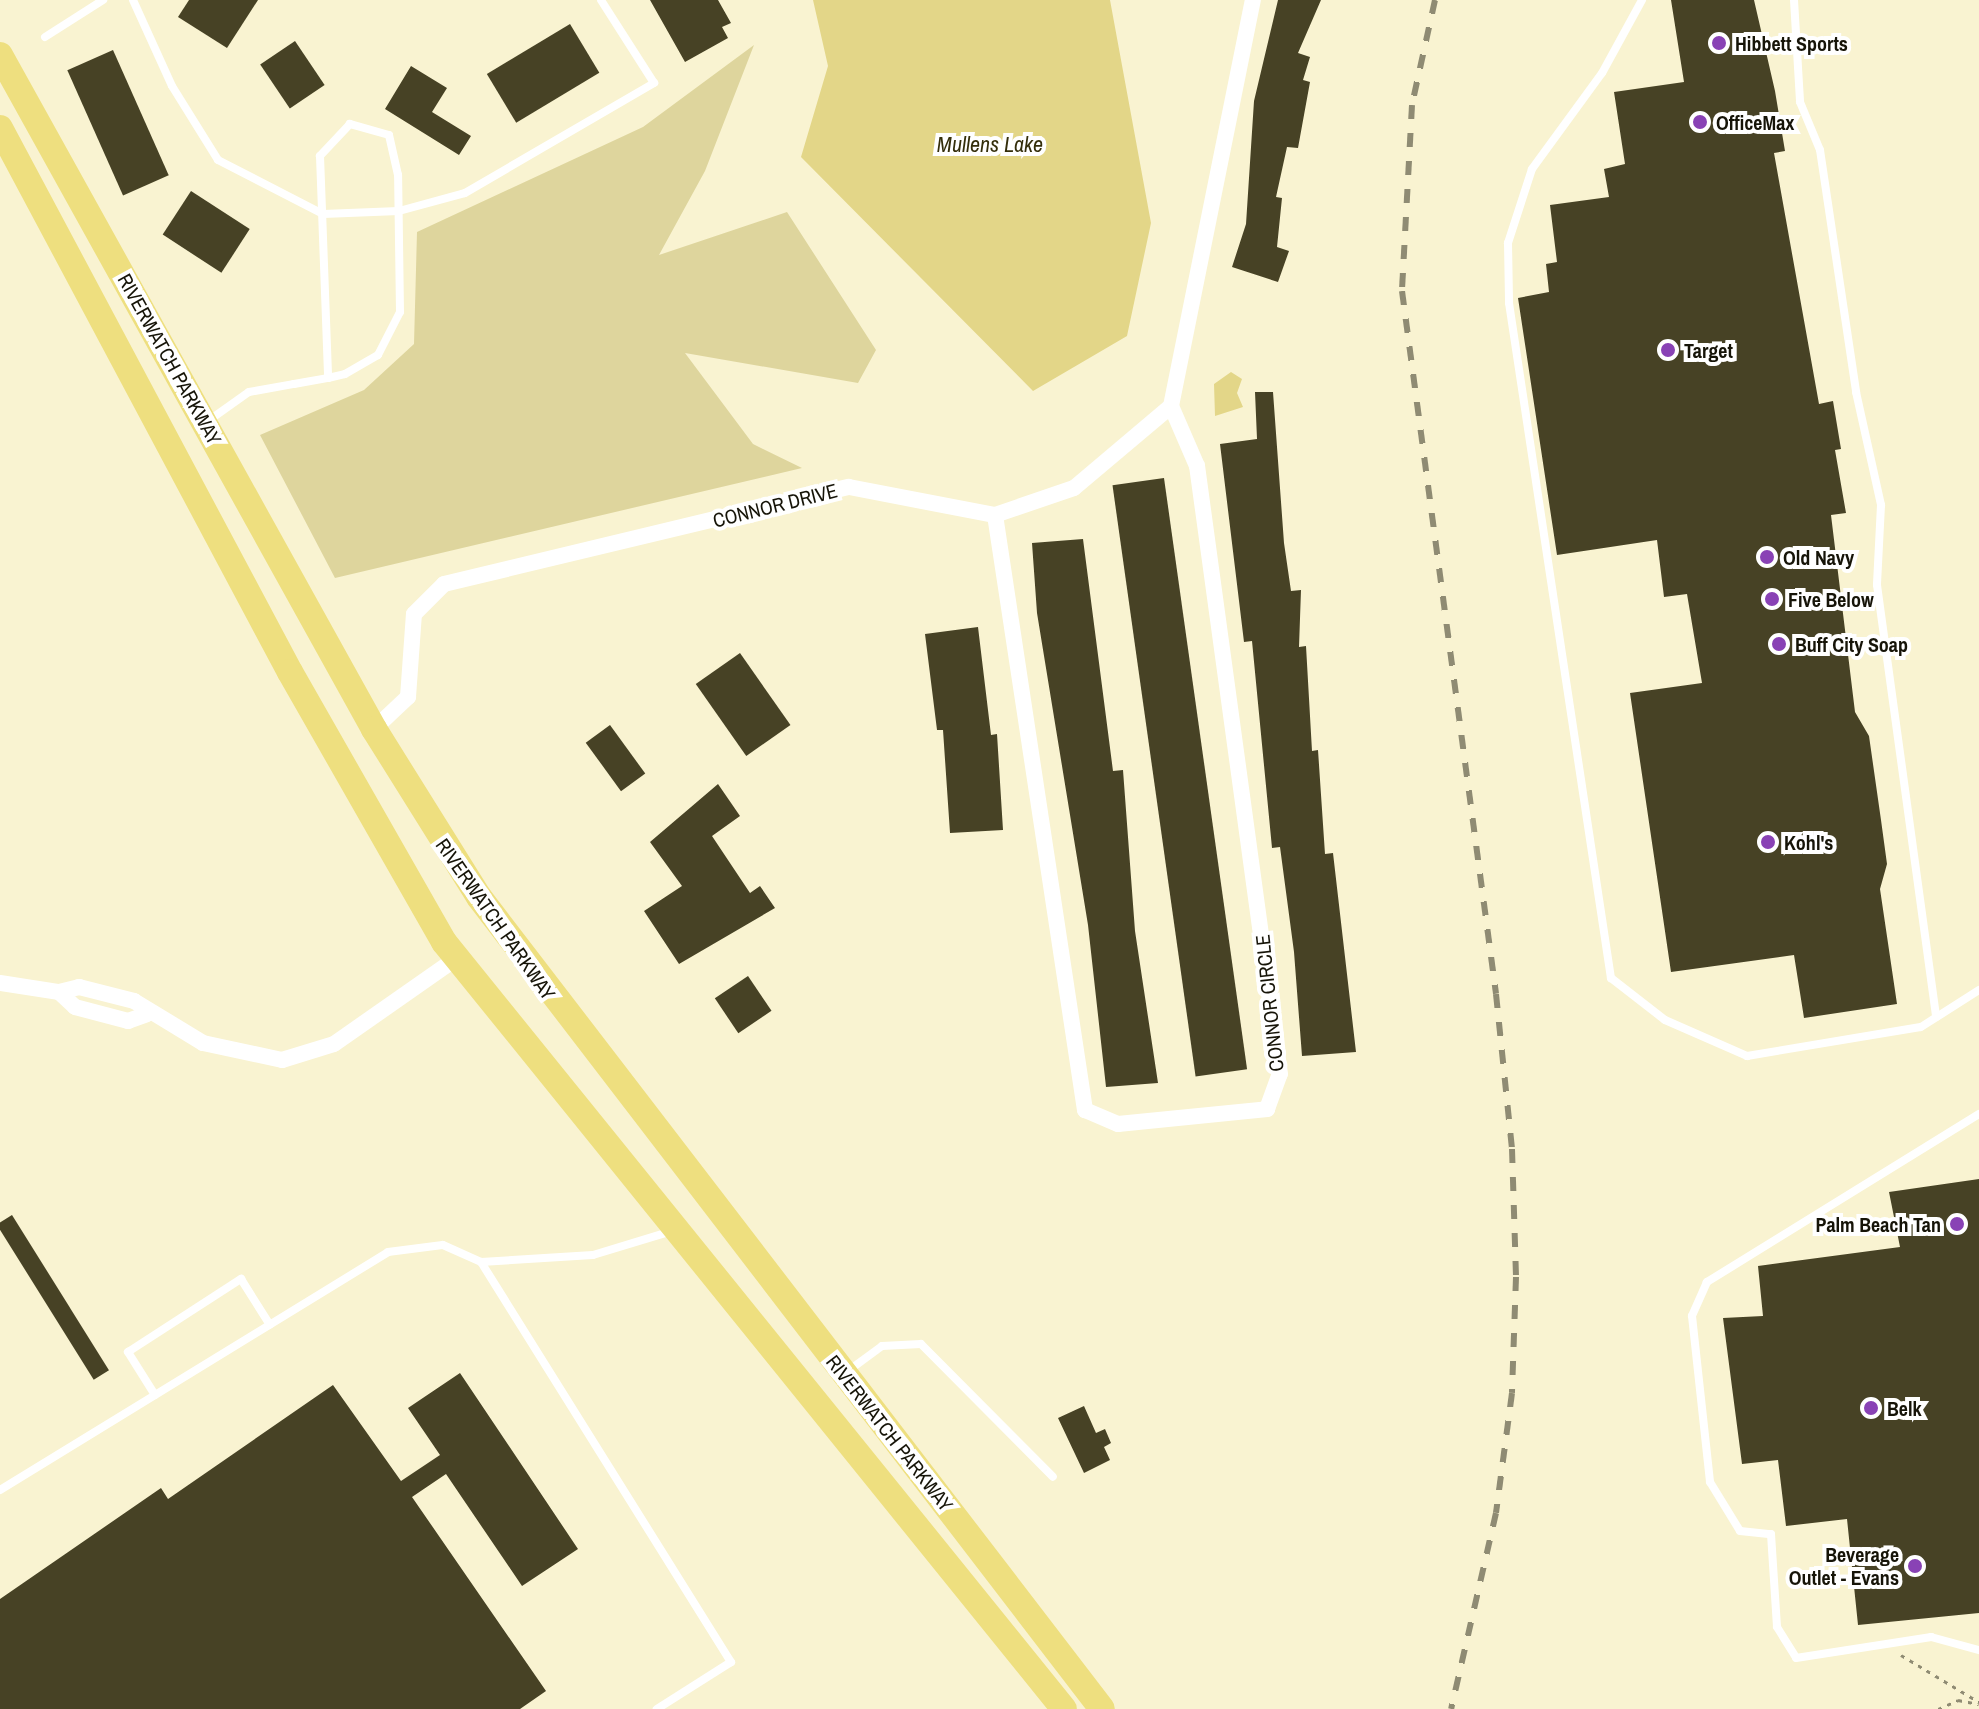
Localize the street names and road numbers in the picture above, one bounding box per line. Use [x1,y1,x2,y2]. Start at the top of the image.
street label: RIVERWATCH PARKWAY [113,269,227,449]
street label: CONNOR DRIVE [710,478,840,532]
street label: RIVERWATCH PARKWAY [431,834,561,1004]
street label: CONNOR CIRCLE [1250,933,1288,1073]
street label: RIVERWATCH PARKWAY [822,1350,958,1516]

